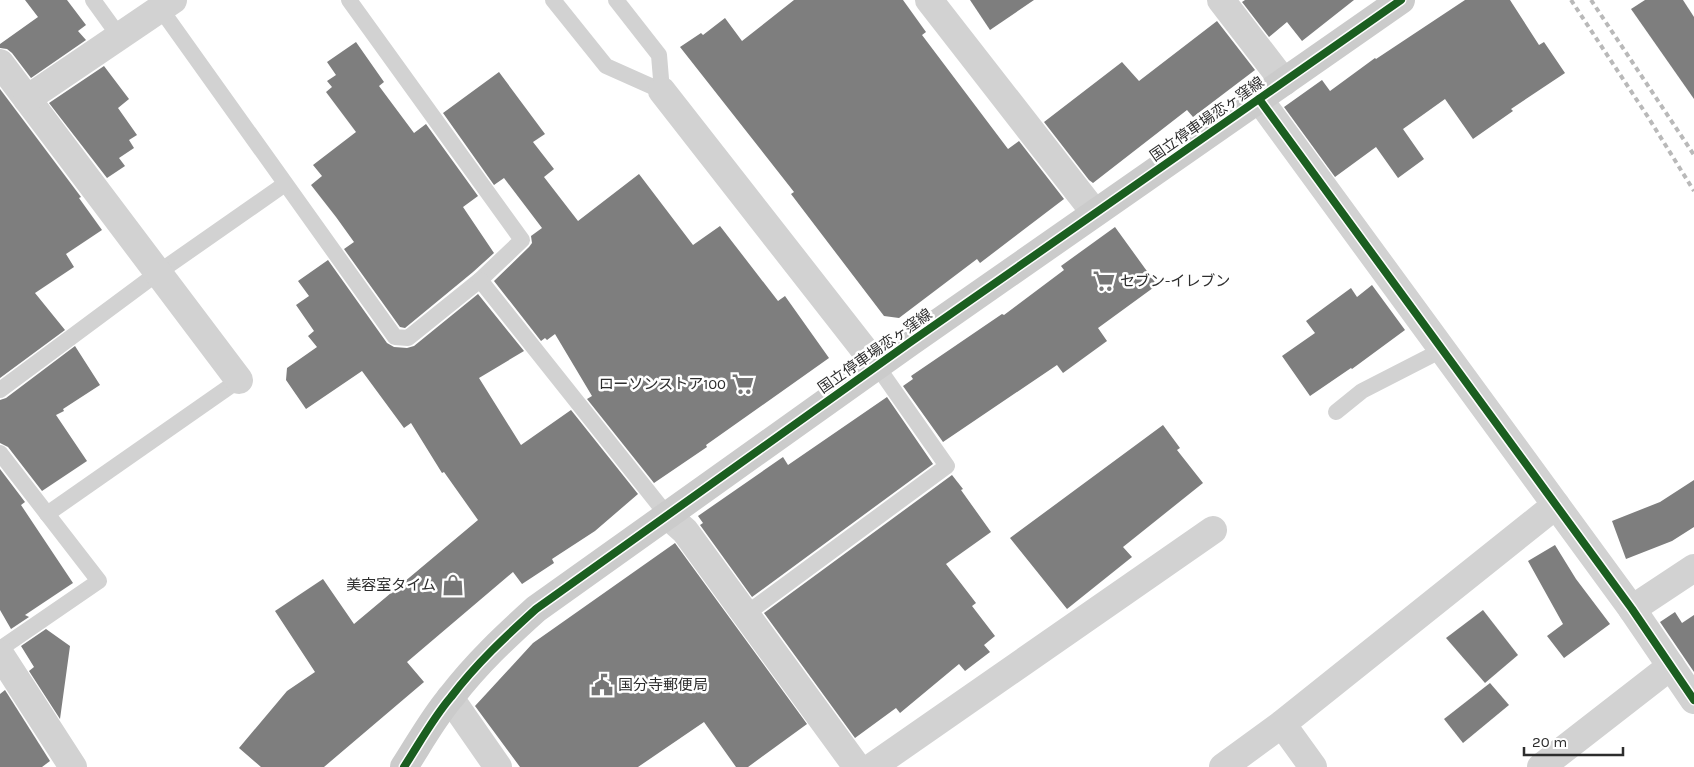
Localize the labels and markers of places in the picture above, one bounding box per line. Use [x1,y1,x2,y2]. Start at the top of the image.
supermarket icon: セブン-イレブン [1091,268,1117,294]
place label: セブン-イレブン [1120,272,1230,290]
supermarket icon: ローソンストア100 [730,371,756,397]
place label: ローソンストア100 [599,375,726,393]
shop icon: 美容室タイム [440,572,466,598]
place label: 美容室タイム [346,576,436,594]
public building icon: 国分寺郵便局 [589,672,615,698]
place label: 国分寺郵便局 [618,676,708,694]

